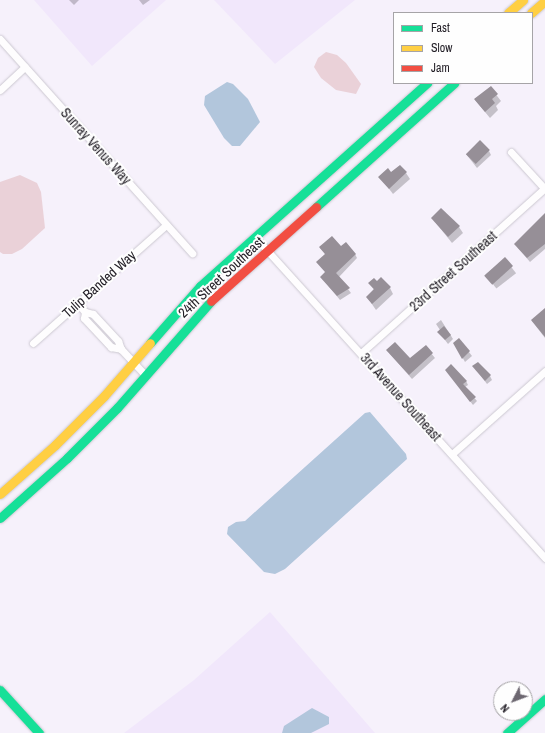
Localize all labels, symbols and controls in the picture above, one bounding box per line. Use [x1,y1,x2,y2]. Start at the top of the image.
legend [393,12,533,84]
text: Fast [431,20,450,36]
text: Slow [431,40,452,56]
text: Jam [431,60,450,76]
street label: Sunray Venus Way [57,104,135,188]
street label: 23rd Street Southeast [406,227,500,315]
street label: 24th Street Southeast [175,233,267,321]
street label: Tulip Banded Way [59,247,139,321]
street label: 3rd Avenue Southeast [357,349,445,445]
north arrow [493,681,533,721]
text: N [497,701,512,715]

